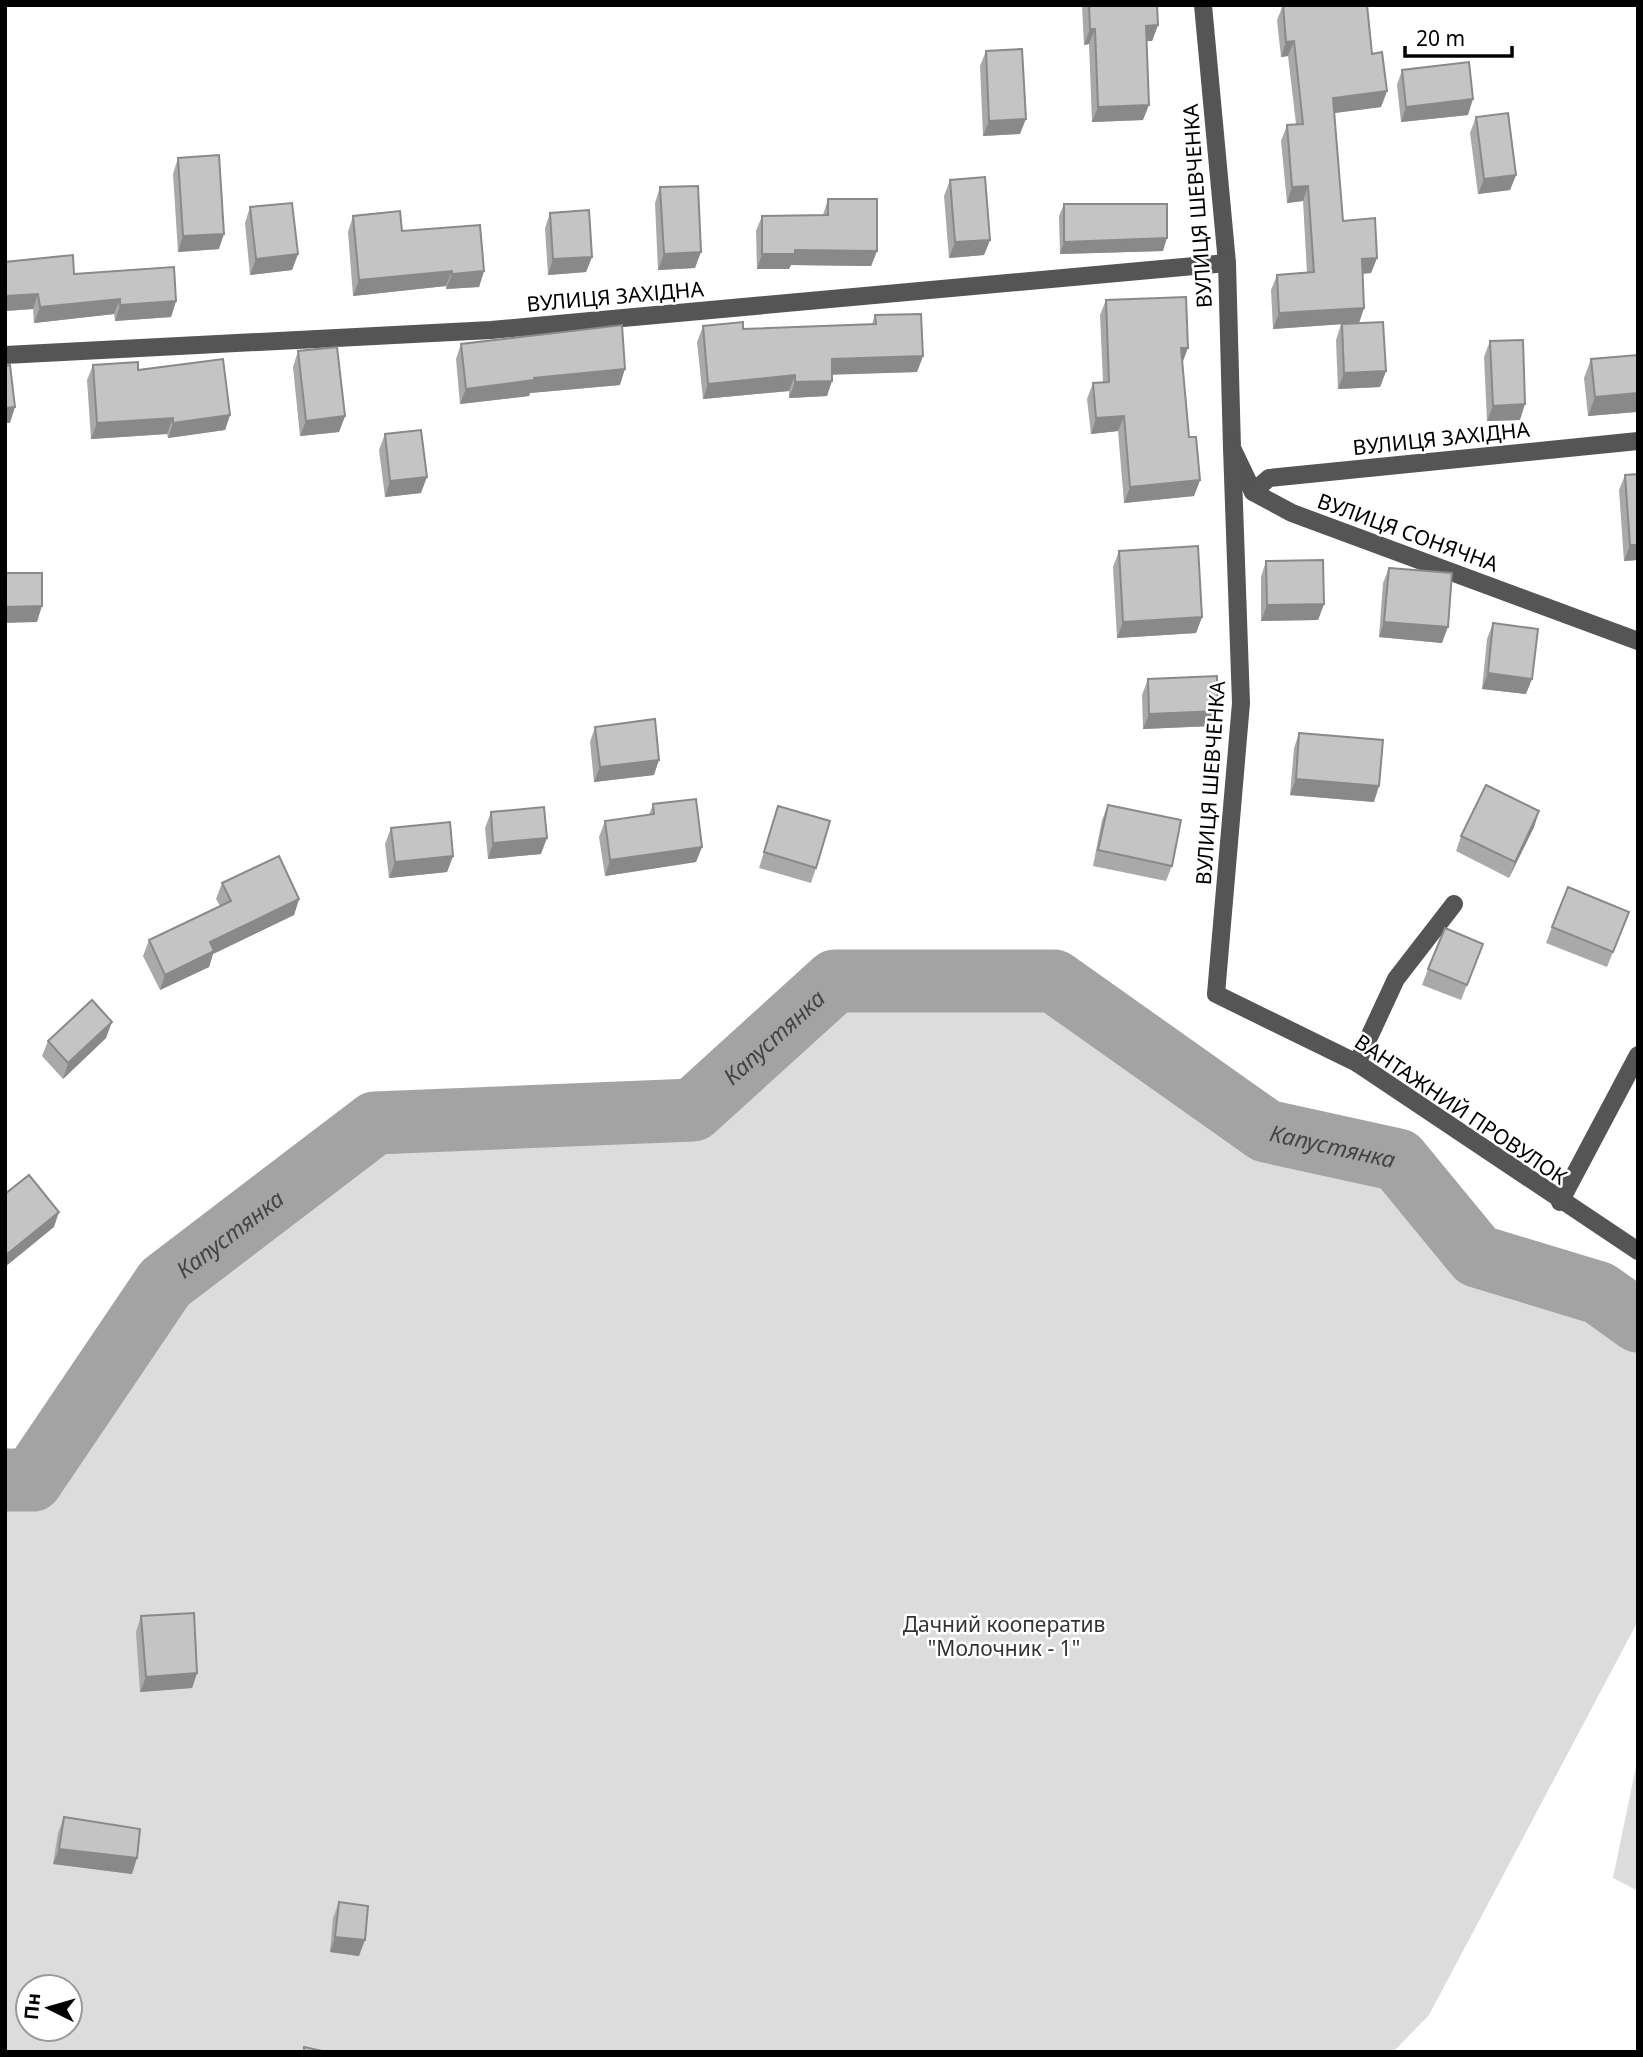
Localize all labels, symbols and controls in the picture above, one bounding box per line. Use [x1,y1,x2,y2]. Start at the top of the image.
scale bar [1405,14,1512,58]
text: 20 m [1416,24,1465,52]
street label: ВУЛИЦЯ ШЕВЧЕНКА [1176,102,1218,309]
street label: ВУЛИЦЯ ЗАХІДНА [525,274,705,318]
street label: ВУЛИЦЯ ЗАХІДНА [1351,415,1531,461]
street label: ВУЛИЦЯ СОНЯЧНА [1314,486,1503,578]
street label: ВУЛИЦЯ ШЕВЧЕНКА [1189,679,1231,886]
water label: Капустянка [716,982,832,1091]
street label: ВАНТАЖНИЙ ПРОВУЛОК [1349,1027,1573,1191]
water label: Капустянка [1267,1116,1399,1175]
water label: Капустянка [169,1182,290,1285]
park label: Дачний кооператив "Молочник - 1" [903,1610,1105,1662]
north arrow [14,1973,84,2043]
text: Пн [18,1992,46,2021]

